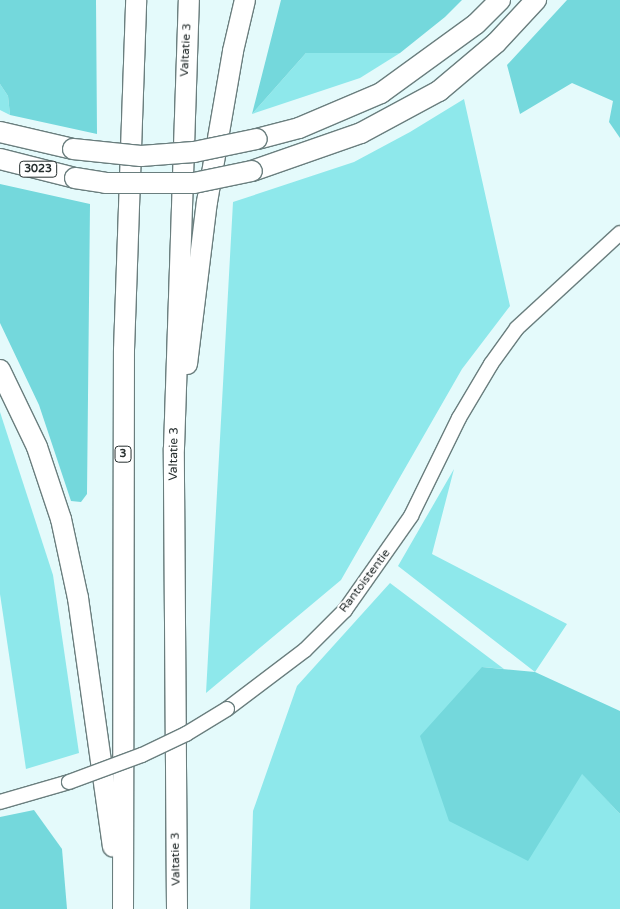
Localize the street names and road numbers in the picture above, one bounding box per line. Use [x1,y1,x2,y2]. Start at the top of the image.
street label: Valtatie 3 [177,23,195,77]
road number: 3023 [18,160,58,178]
street label: Valtatie 3 [166,427,182,481]
road number: 3 [114,446,132,462]
street label: Rantoistentie [336,546,394,616]
street label: Valtatie 3 [168,832,184,886]

